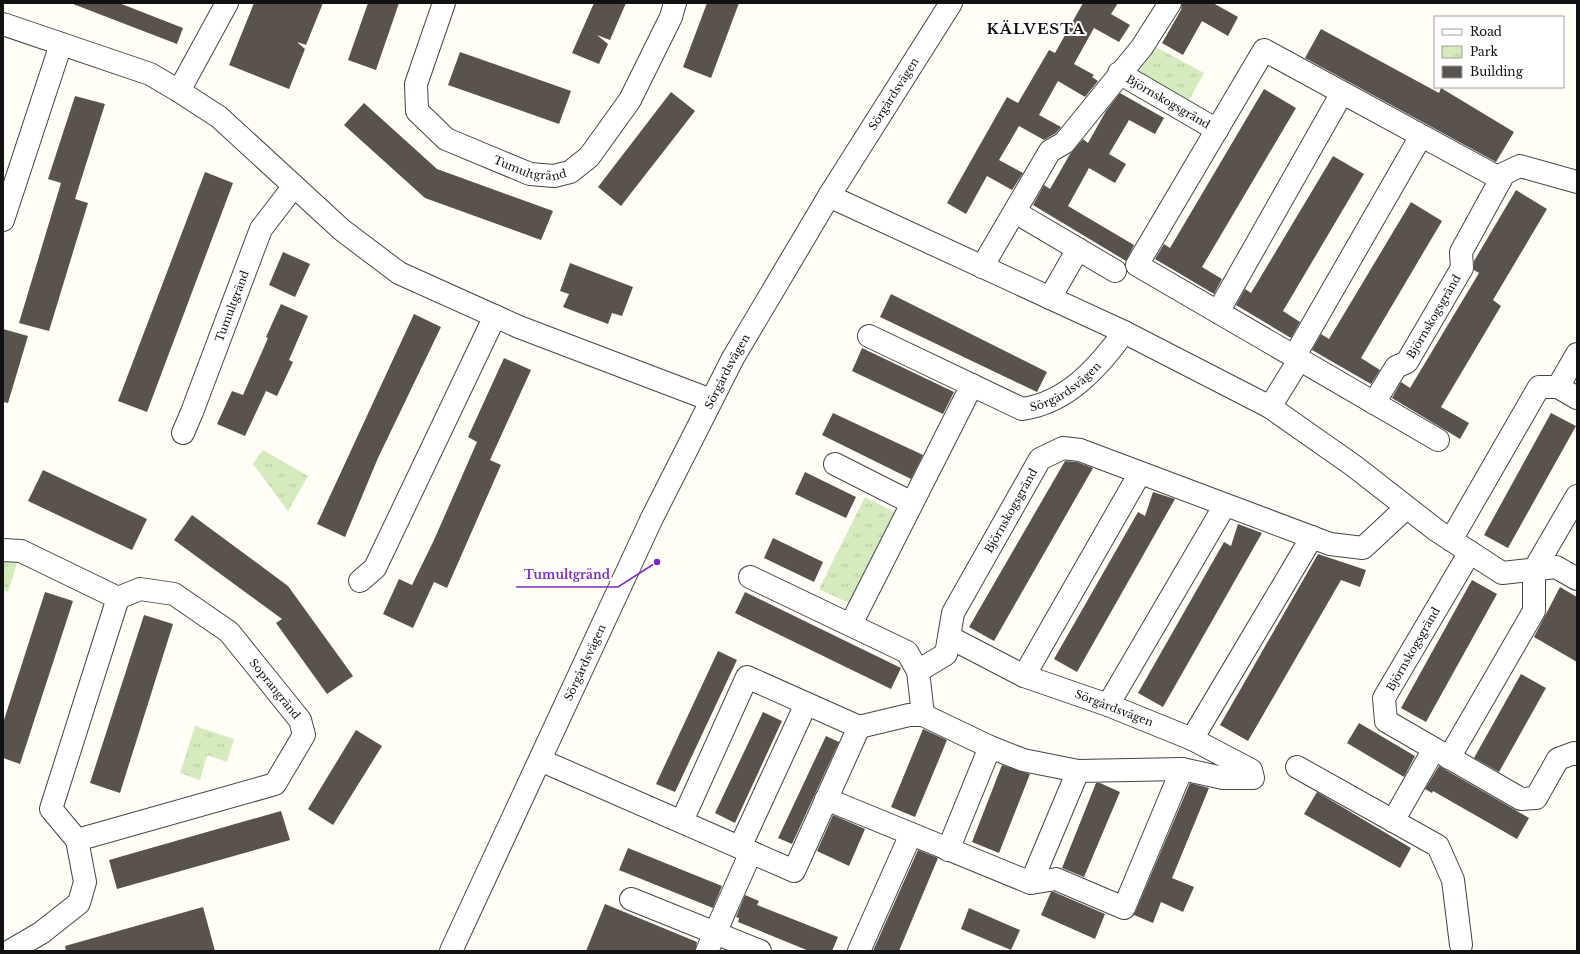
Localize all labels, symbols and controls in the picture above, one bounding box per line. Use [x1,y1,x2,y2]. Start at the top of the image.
legend [1434,16,1564,88]
district label: KÄLVESTA [986,19,1086,38]
text: Road [1470,24,1502,39]
text: Park [1470,44,1498,59]
street label: Sörgårdsvägen [866,55,922,133]
text: Building [1470,64,1524,79]
street label: Björnskogsgränd [1124,72,1213,132]
street label: Tumultgränd [492,153,569,183]
street label: Tumultgränd [212,268,252,344]
street label: Björnskogsgränd [1404,272,1464,361]
street label: Sörgårdsvägen [701,331,753,411]
street label: Sörgårdsvägen [1028,359,1104,414]
street label: Björnskogsgränd [981,465,1041,555]
callout: Tumultgränd [516,563,618,587]
text: Tumultgränd [524,567,611,582]
street label: Björnskogsgränd [1383,604,1443,694]
street label: Sörgårdsvägen [561,622,609,703]
street label: Soprangränd [246,656,304,722]
street label: Sörgårdsvägen [1073,687,1156,730]

